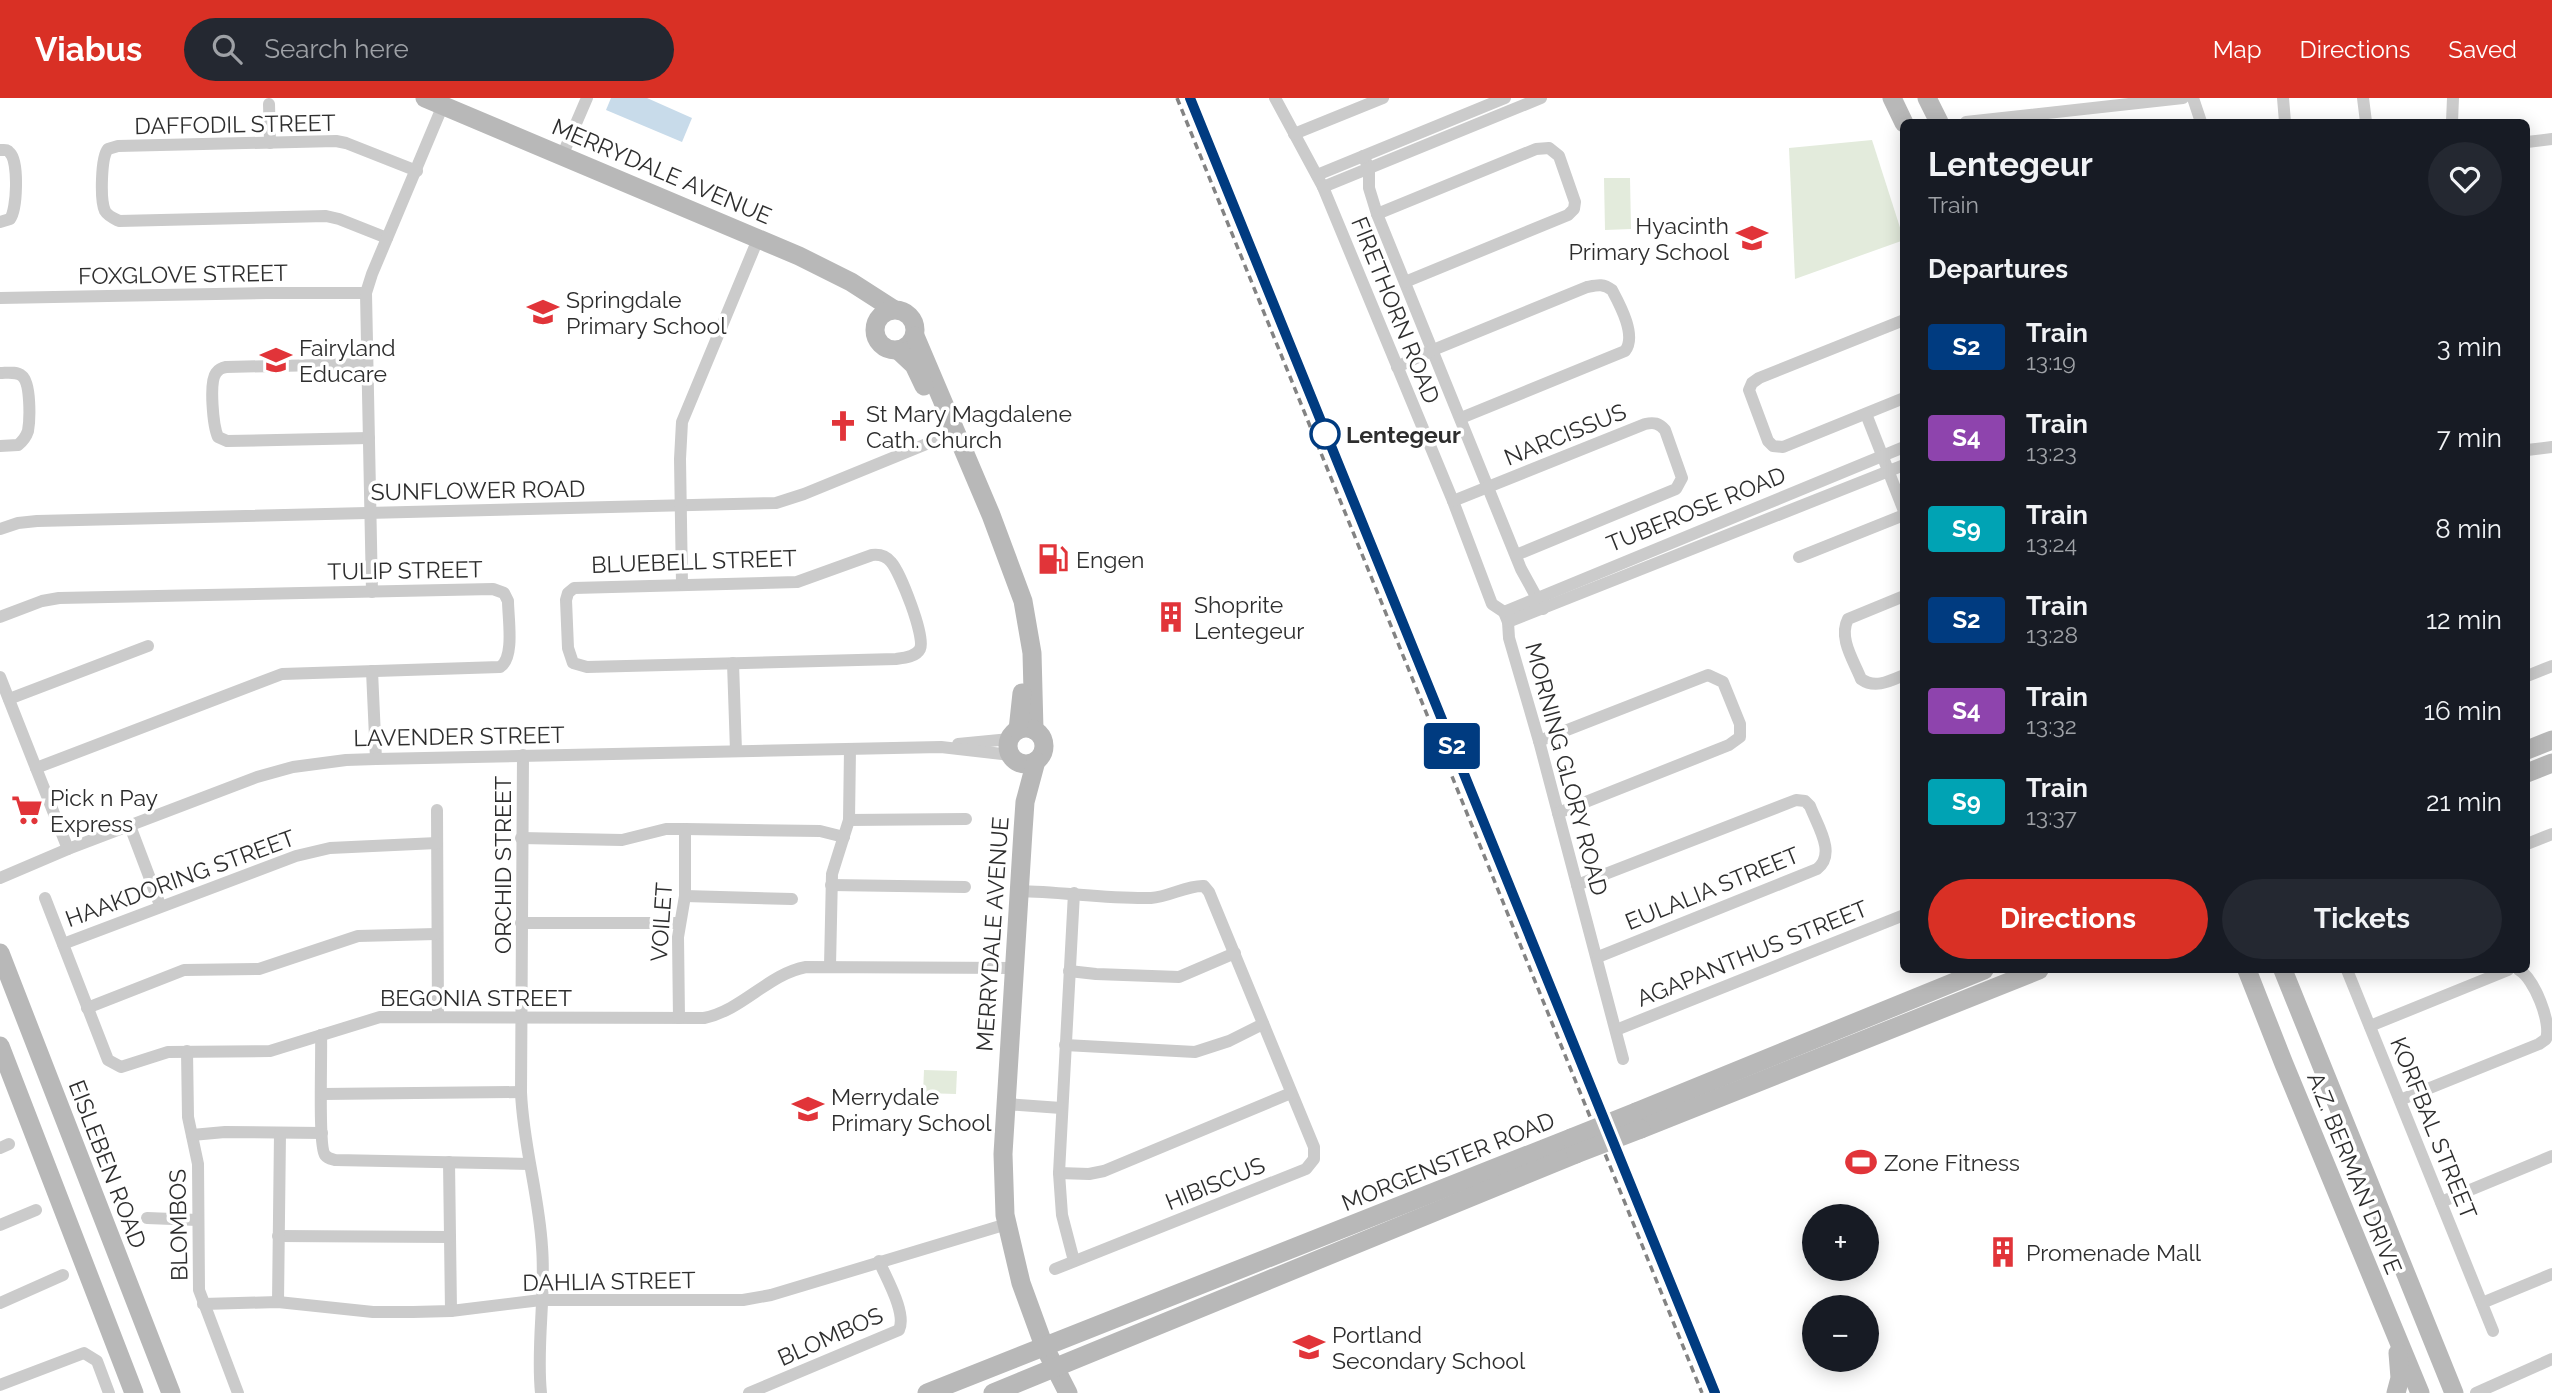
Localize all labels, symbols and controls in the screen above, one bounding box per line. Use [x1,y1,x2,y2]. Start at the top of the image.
search box [184,18,674,81]
text: Viabus [35,30,142,69]
icon: search [208,30,246,68]
text: Search here [264,34,409,64]
text: Map [2213,35,2262,64]
text: Directions [2300,35,2410,64]
text: Saved [2448,35,2517,64]
street label: DAFFODIL STREET [134,109,336,139]
street label: MERRYDALE AVENUE [548,113,776,229]
button: heart [2428,142,2502,216]
text: Lentegeur [1928,145,2093,184]
text: Train [1928,191,1979,218]
place label: Hyacinth Primary School [1569,212,1730,265]
street label: FIRETHORN ROAD [1346,213,1446,407]
school or university icon: Hyacinth Primary School [1735,221,1769,255]
text: Departures [1928,254,2068,284]
street label: FOXGLOVE STREET [78,259,288,289]
place label: Springdale Primary School [566,286,727,339]
school or university icon: Springdale Primary School [526,295,560,329]
text: Train [2026,318,2088,348]
text: S2 [1952,332,1981,361]
text: 3 min [2437,332,2502,362]
place label: Fairyland Educare [299,334,396,387]
school or university icon: Fairyland Educare [259,343,293,377]
text: 13:19 [2026,348,2076,375]
street label: NARCISSUS [1500,397,1630,471]
place label: St Mary Magdalene Cath. Church [866,400,1072,453]
church icon: St Mary Magdalene Cath. Church [826,409,860,443]
text: Train [2026,409,2088,439]
marker: Lentegeur [1310,419,1340,449]
place label: Lentegeur [1346,421,1461,448]
text: S4 [1952,423,1981,452]
text: 7 min [2437,423,2502,453]
text: 13:23 [2026,439,2077,466]
street label: TUBEROSE ROAD [1603,461,1789,557]
street label: SUNFLOWER ROAD [370,475,586,505]
text: Train [2026,500,2088,530]
text: S9 [1952,514,1981,543]
text: 8 min [2435,514,2502,544]
text: 13:24 [2026,530,2077,557]
fuel station icon: Engen [1036,542,1070,576]
street label: BLUEBELL STREET [591,544,797,578]
place label: Engen [1076,546,1144,573]
street label: TULIP STREET [327,555,483,585]
place label: Shoprite Lentegeur [1194,591,1304,644]
text: Train [2026,591,2088,621]
building icon: Shoprite Lentegeur [1154,600,1188,634]
text: S2 [1952,605,1981,634]
text: 12 min [2426,605,2502,635]
text: 13:28 [2026,621,2078,648]
street label: MORNING GLORY ROAD [1520,640,1614,898]
text: Train [2026,682,2088,712]
text: S4 [1952,696,1981,725]
text: 16 min [2424,696,2502,726]
text: 13:32 [2026,712,2077,739]
street label: LAVENDER STREET [353,721,565,751]
line badge: S2 [1420,723,1484,769]
text: S2 [1438,731,1466,760]
text: Train [2026,773,2088,803]
street label: ORCHID STREET [489,776,516,954]
place label: Pick n Pay Express [50,784,158,837]
text: S9 [1952,787,1981,816]
text: 21 min [2426,787,2502,817]
supermarket icon: Pick n Pay Express [10,793,44,827]
text: 13:37 [2026,803,2077,830]
street label: MERRYDALE AVENUE [970,816,1014,1052]
street label: HAAKDORING STREET [61,824,299,932]
street label: EULALIA STREET [1621,841,1803,935]
button: Directions [1928,879,2208,959]
button: Tickets [2222,879,2502,959]
street label: VOILET [645,881,677,963]
street label: AGAPANTHUS STREET [1633,894,1871,1012]
street label: BEGONIA STREET [380,984,572,1011]
street label: KORFBAL STREET [2385,1033,2483,1223]
street label: A.Z. BERMAN DRIVE [2302,1068,2408,1278]
street label: EISLEBEN ROAD [64,1076,152,1252]
place label: Merrydale Primary School [831,1083,992,1136]
school or university icon: Merrydale Primary School [791,1092,825,1126]
street label: MORGENSTER ROAD [1338,1106,1558,1216]
sports icon: Zone Fitness [1844,1145,1878,1179]
place label: Zone Fitness [1884,1149,2020,1176]
street label: HIBISCUS [1161,1151,1269,1215]
street label: BLOMBOS [164,1169,192,1281]
map controls [1802,1204,1879,1372]
button: + [1802,1204,1879,1281]
building icon: Promenade Mall [1986,1235,2020,1269]
place label: Promenade Mall [2026,1239,2202,1266]
street label: DAHLIA STREET [522,1266,696,1296]
button: − [1802,1295,1879,1372]
street label: BLOMBOS [773,1301,887,1371]
place label: Portland Secondary School [1332,1321,1526,1374]
school or university icon: Portland Secondary School [1292,1330,1326,1364]

